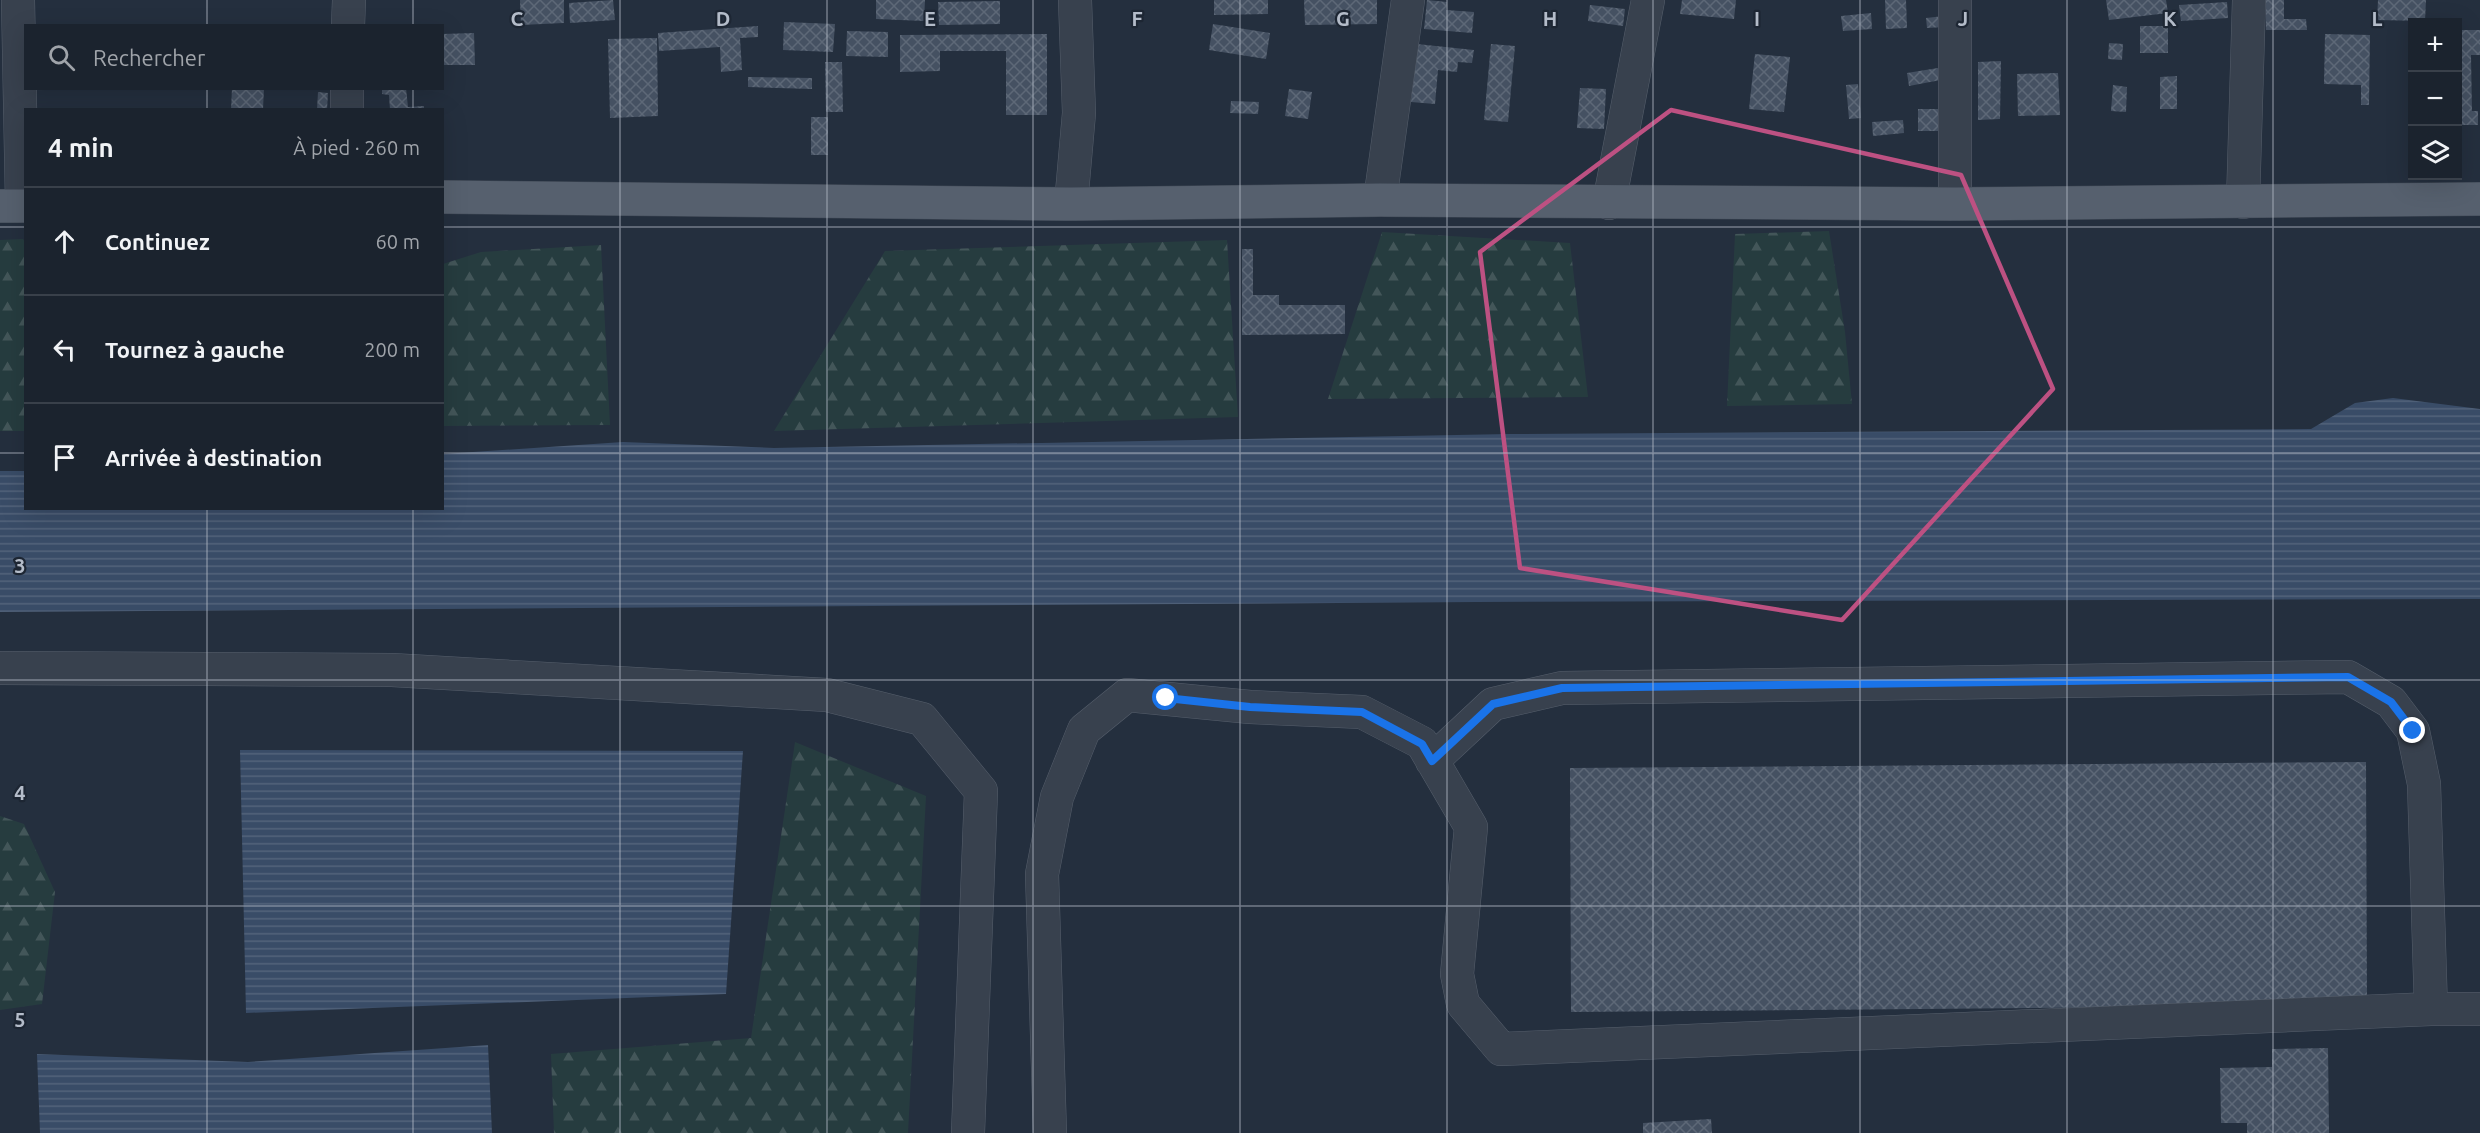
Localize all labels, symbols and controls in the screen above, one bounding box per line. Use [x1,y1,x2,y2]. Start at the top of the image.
text: C [511,7,524,30]
text: D [716,7,730,30]
text: E [924,7,936,30]
text: F [1131,7,1143,30]
text: G [1336,7,1350,30]
text: H [1543,7,1557,30]
text: I [1754,7,1760,30]
text: J [1958,7,1968,30]
text: K [2163,7,2177,30]
text: L [2372,7,2383,30]
map controls [2408,18,2462,180]
button: + [2408,18,2462,72]
search box [24,24,444,90]
icon: search [45,41,78,74]
text: Rechercher [93,45,205,70]
button: − [2408,72,2462,126]
button: layers [2408,126,2462,180]
text: 4 min [48,133,114,162]
text: À pied · 260 m [293,136,420,159]
icon: ahead [48,225,81,258]
text: Continuez [105,229,210,254]
text: 60 m [376,230,420,253]
icon: left [48,333,81,366]
text: Tournez à gauche [105,337,285,362]
text: 200 m [364,338,420,361]
icon: arrive [48,441,81,474]
text: Arrivée à destination [105,445,322,470]
text: 3 [14,554,26,577]
route start [1152,684,1178,710]
route end [2399,717,2425,743]
text: 4 [14,781,26,804]
text: 5 [14,1008,26,1031]

